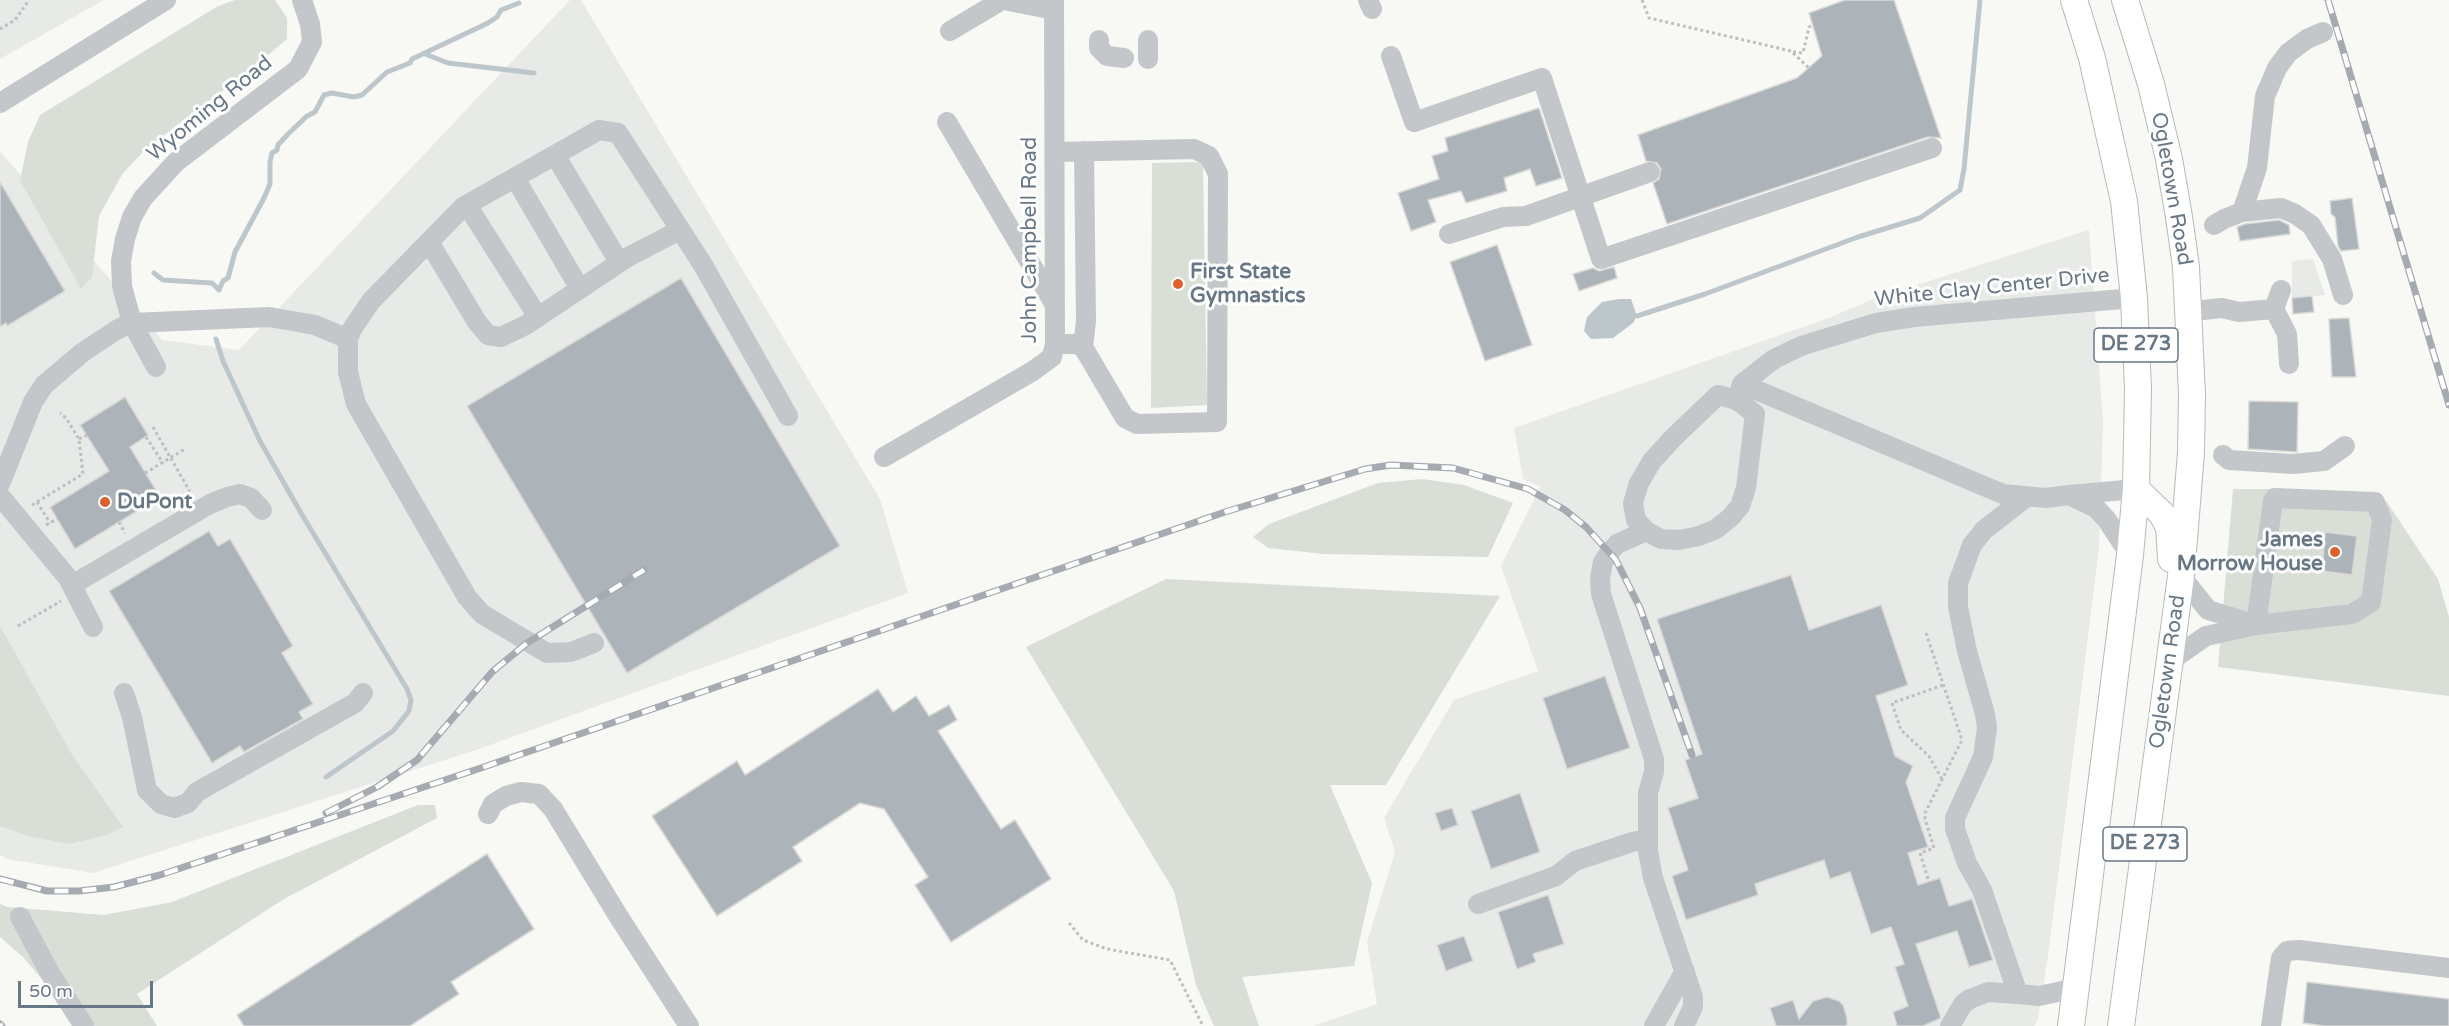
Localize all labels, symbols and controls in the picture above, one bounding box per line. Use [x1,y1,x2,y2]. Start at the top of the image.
street label: Wyoming Road [142,51,278,167]
street label: Ogletown Road [2145,110,2197,268]
street label: John Campbell Road [1017,137,1043,343]
place label: First State Gymnastics [1190,259,1306,309]
street label: White Clay Center Drive [1873,263,2111,313]
marker: First State Gymnastics [1171,277,1185,291]
road number: DE 273 [2094,328,2178,362]
place label: DuPont [117,489,192,515]
marker: DuPont [98,495,112,509]
place label: James Morrow House [2177,527,2323,577]
marker: James Morrow House [2328,545,2342,559]
street label: Ogletown Road [2145,593,2191,751]
road number: DE 273 [2103,827,2187,861]
scale bar [21,969,156,1007]
text: 50 m [29,980,73,1002]

